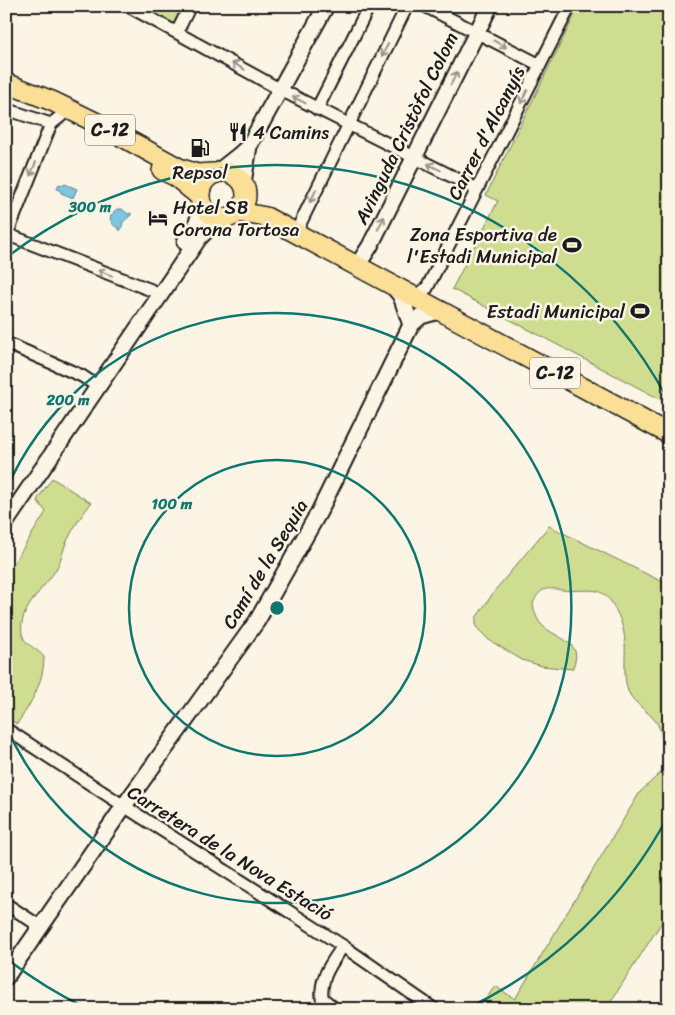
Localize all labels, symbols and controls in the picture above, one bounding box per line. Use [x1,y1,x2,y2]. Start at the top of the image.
street label: Avinguda Cristòfol Colom [345,26,467,231]
one-way arrow [492,40,507,49]
one-way arrow [380,42,389,57]
street label: Carrer d'Alcanyís [438,60,534,206]
one-way arrow [231,61,246,71]
one-way arrow [450,71,459,86]
one-way arrow [519,89,529,104]
one-way arrow [292,94,307,104]
road number: C-12 [85,114,135,146]
place label: 4 Camins [253,116,329,149]
restaurant icon: 4 Camins [227,121,249,143]
fuel station icon: Repsol [189,137,211,159]
place label: Repsol [172,156,228,189]
one-way arrow [28,161,37,177]
one-way arrow [427,162,442,171]
one-way arrow [308,188,318,203]
place label: Hotel SB Corona Tortosa [173,191,300,246]
text: 300 m [68,194,112,220]
hotel icon: Hotel SB Corona Tortosa [147,207,169,229]
one-way arrow [376,216,386,231]
place label: Zona Esportiva de l'Estadi Municipal [407,218,558,273]
sports icon: Zona Esportiva de l'Estadi Municipal [561,234,583,256]
one-way arrow [98,267,113,276]
place label: Estadi Municipal [487,295,626,328]
sports icon: Estadi Municipal [629,300,651,322]
road number: C-12 [530,358,580,388]
text: 200 m [45,387,90,413]
text: 100 m [152,491,193,517]
street label: Camí de la Sequia [213,492,317,635]
centre of rings [268,599,286,617]
street label: Carretera de la Nova Estació [121,776,340,930]

